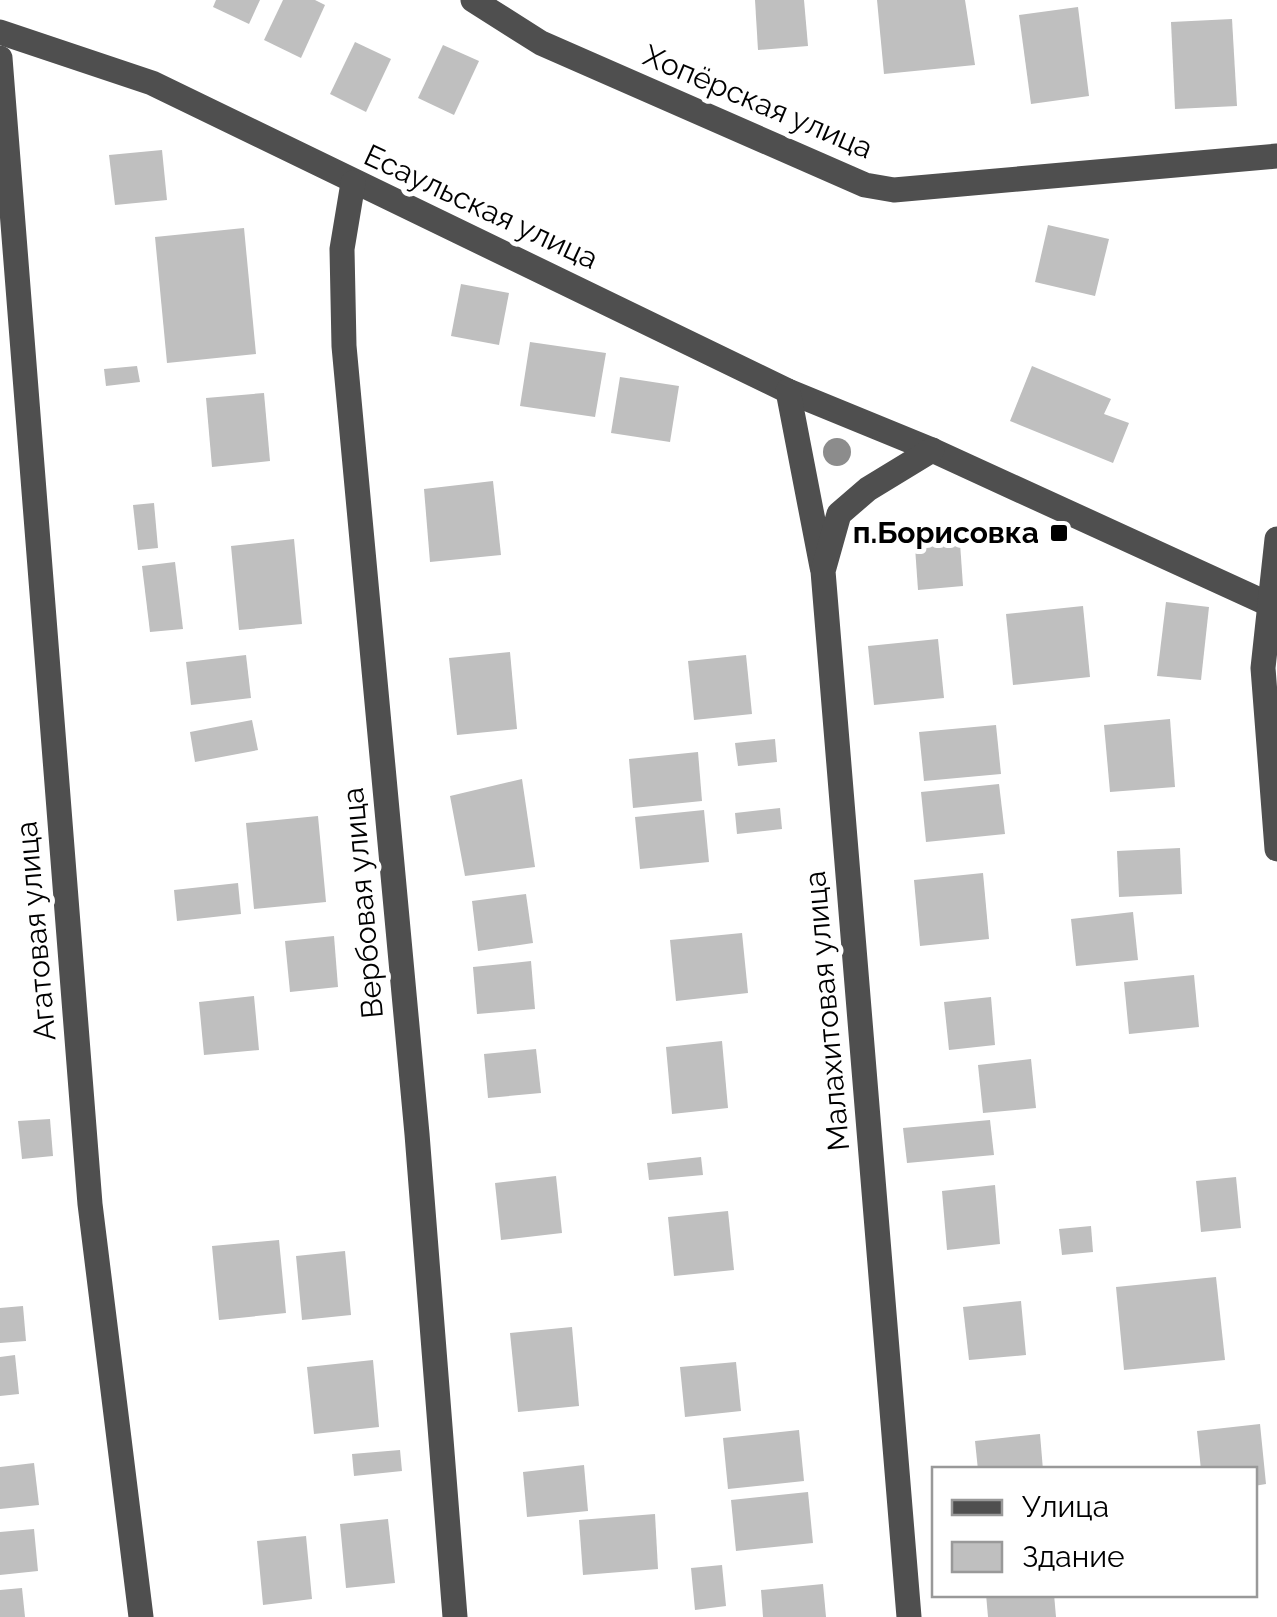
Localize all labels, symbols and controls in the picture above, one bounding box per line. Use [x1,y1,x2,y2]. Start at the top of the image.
street label: Хопёрская улица [638,37,878,166]
street label: Есаульская улица [359,137,604,276]
place label: п.Борисовка [853,515,1039,550]
marker: п.Борисовка [1048,522,1070,544]
street label: Вербовая улица [335,786,390,1020]
street label: Агатовая улица [8,820,63,1042]
street label: Малахитовая улица [797,870,856,1152]
legend [932,1467,1257,1597]
text: Улица [1022,1489,1109,1524]
text: Здание [1022,1539,1125,1574]

